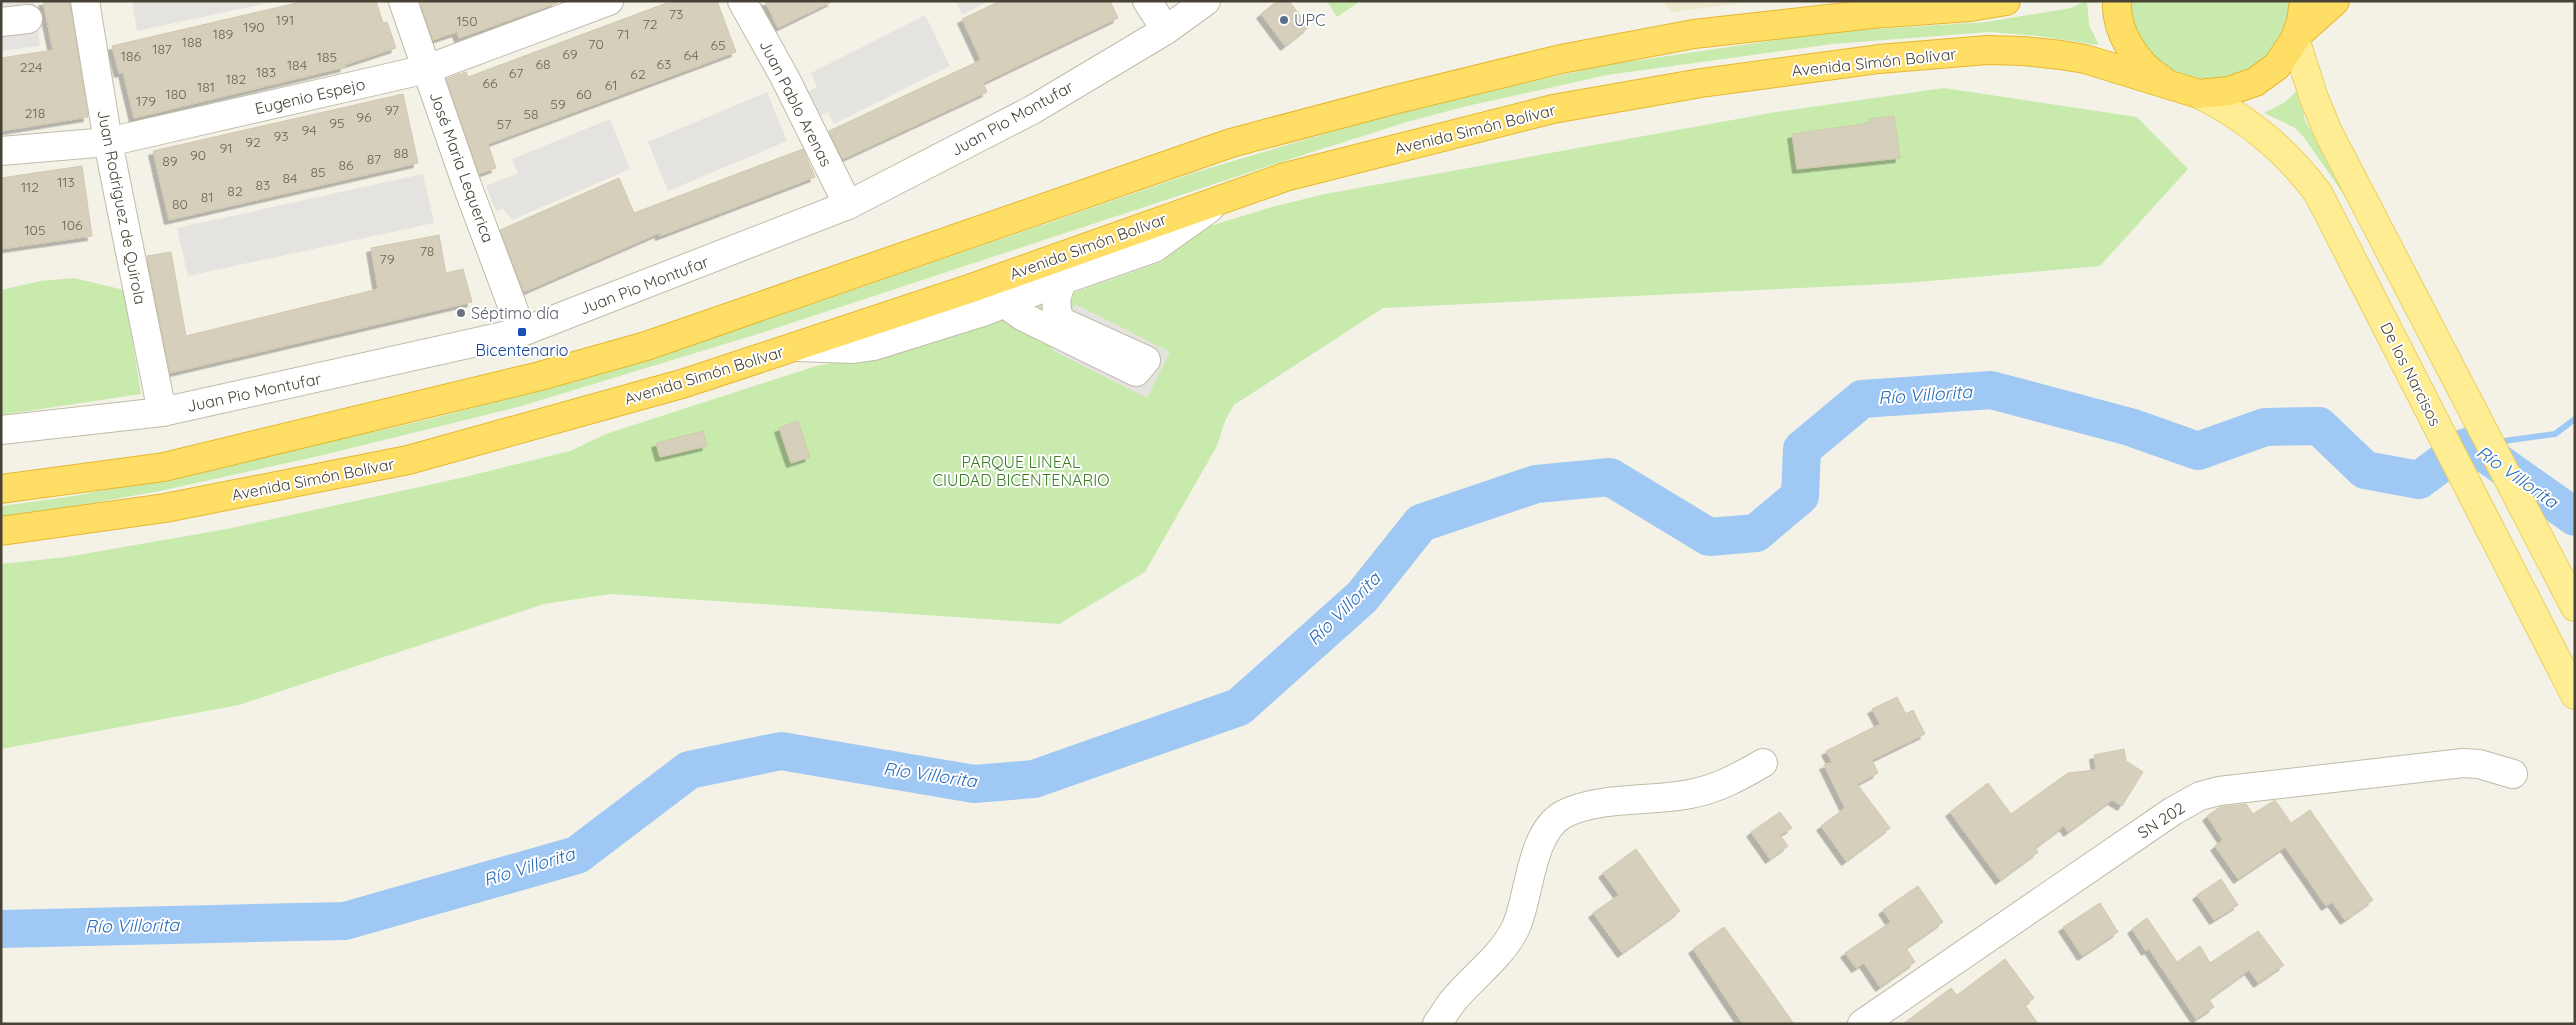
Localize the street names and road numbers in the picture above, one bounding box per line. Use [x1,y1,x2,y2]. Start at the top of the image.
street label: Juan Pablo Arenas [755,36,837,170]
street label: Avenida Simón Bolívar [1791,43,1957,81]
street label: Eugenio Espejo [253,74,367,118]
street label: Juan Pio Montufar [947,76,1077,160]
street label: José Maria Lequerica [425,89,499,245]
street label: Avenida Simón Bolívar [1392,99,1558,159]
street label: Juan Rodriguez de Quirola [93,108,151,306]
street label: Avenida Simón Bolívar [1007,208,1169,284]
street label: Juan Pio Montufar [577,251,711,319]
street label: De los Narcisos [2376,319,2446,429]
street label: Avenida Simón Bolívar [622,341,786,409]
street label: Juan Pio Montufar [185,368,323,416]
street label: Avenida Simón Bolívar [230,453,396,505]
street label: SN 202 [2134,797,2188,843]

